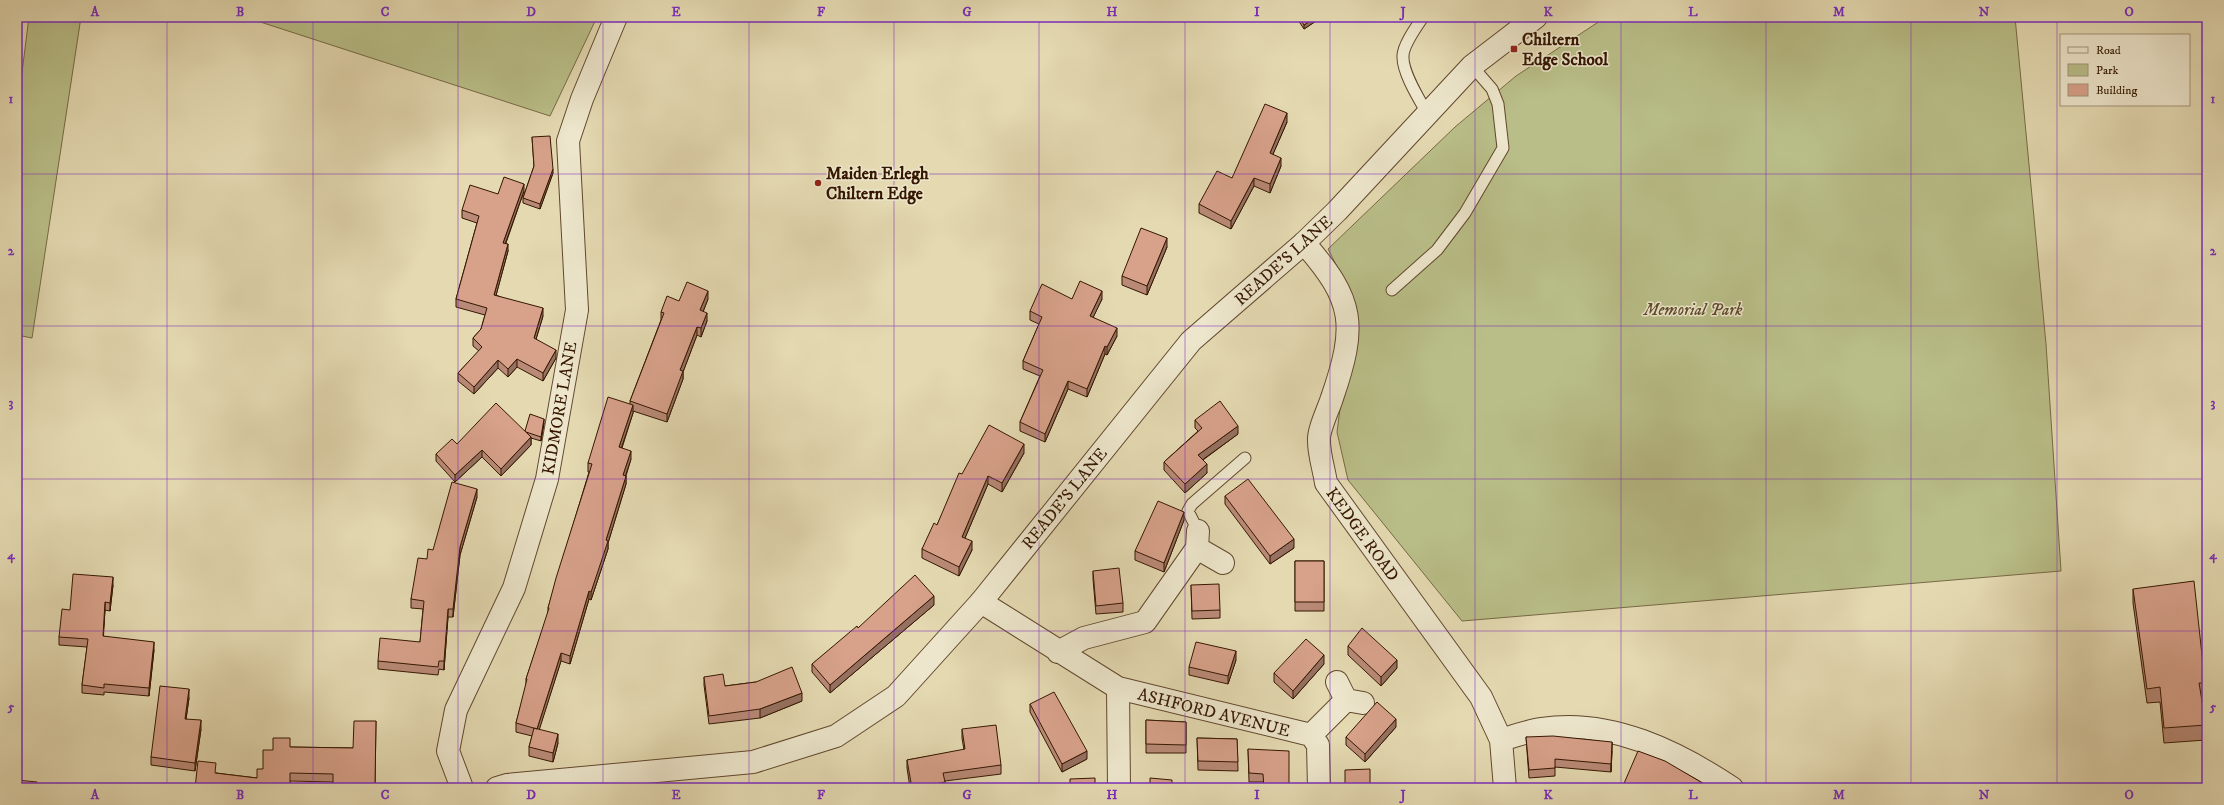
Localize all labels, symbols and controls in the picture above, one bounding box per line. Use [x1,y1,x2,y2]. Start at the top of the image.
text: A [90,4,100,20]
text: B [236,4,244,20]
text: C [381,4,390,20]
text: D [526,4,536,20]
text: E [671,4,681,20]
text: F [817,4,826,20]
text: G [962,4,972,20]
text: H [1107,4,1118,20]
text: I [1254,4,1260,20]
text: J [1398,4,1406,21]
text: K [1543,4,1553,20]
text: L [1688,4,1698,20]
text: M [1833,4,1845,20]
text: N [1979,4,1990,20]
text: O [2124,4,2134,20]
place label: Chiltern Edge School [1522,29,1609,71]
legend [2060,34,2190,106]
text: Road [2096,43,2121,58]
marker: Chiltern Edge School [1509,44,1519,54]
text: Park [2096,63,2118,78]
text: Building [2096,83,2137,98]
text: 1 [9,91,14,107]
text: 1 [2211,91,2216,107]
place label: Maiden Erlegh Chiltern Edge [826,163,929,205]
marker: Maiden Erlegh Chiltern Edge [813,178,823,188]
street label: READE'S LANE [1230,211,1337,311]
text: 2 [8,243,15,259]
text: 2 [2210,243,2217,259]
park label: Memorial Park [1643,299,1743,321]
street label: KIDMORE LANE [537,340,583,477]
text: 3 [9,395,14,411]
text: 3 [2211,395,2216,411]
street label: READE'S LANE [1017,443,1113,554]
street label: KEDGE ROAD [1321,483,1404,586]
text: 4 [6,547,15,564]
text: 4 [2208,547,2217,564]
street label: ASHFORD AVENUE [1135,683,1292,743]
text: 5 [7,699,15,715]
text: 5 [2209,699,2217,715]
text: A [90,787,100,803]
text: B [236,787,244,803]
text: C [381,787,390,803]
text: D [526,787,536,803]
text: E [671,787,681,803]
text: F [817,787,826,803]
text: G [962,787,972,803]
text: H [1107,787,1118,803]
text: I [1254,787,1260,803]
text: J [1398,787,1406,804]
text: K [1543,787,1553,803]
text: L [1688,787,1698,803]
text: M [1833,787,1845,803]
text: N [1979,787,1990,803]
text: O [2124,787,2134,803]

